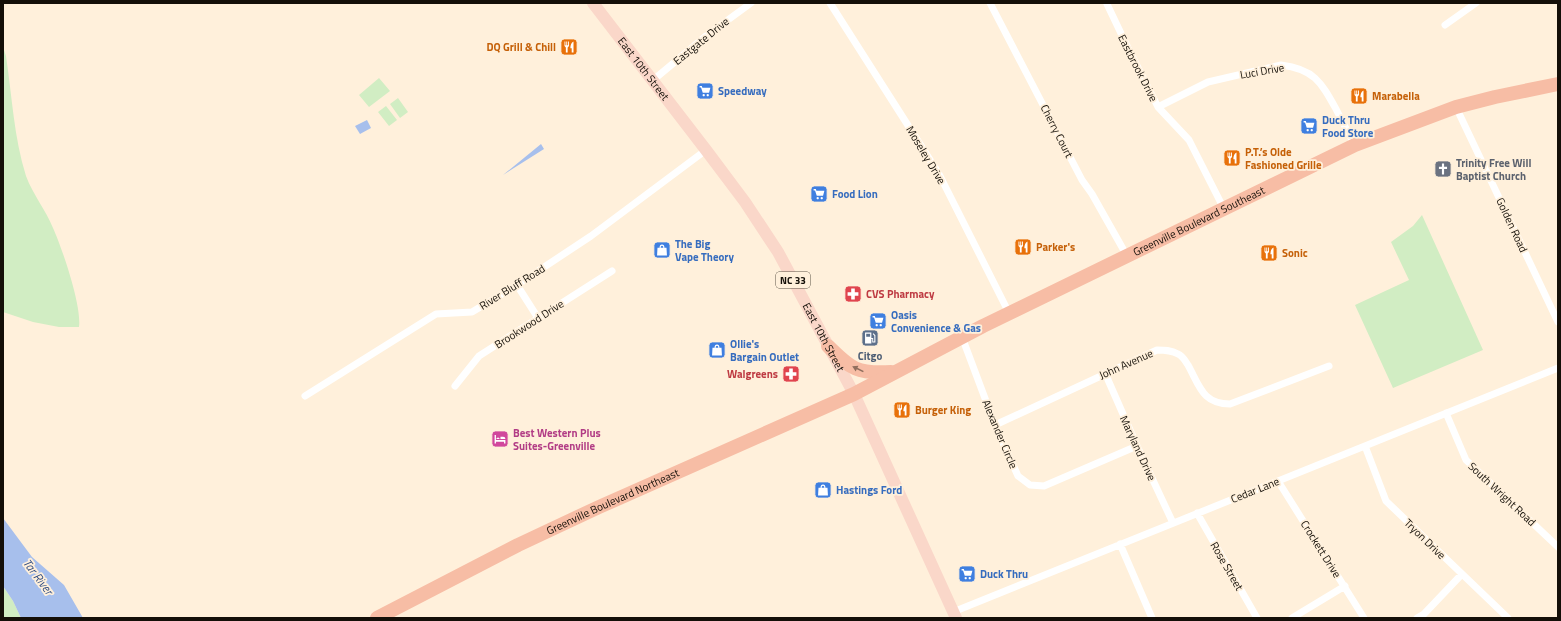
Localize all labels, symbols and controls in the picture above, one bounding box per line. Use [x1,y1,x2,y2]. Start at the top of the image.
street label: Eastgate Drive [670,13,733,69]
street label: Eastbrook Drive [1114,32,1162,105]
street label: East 10th Street [614,34,673,104]
restaurant icon: DQ Grill & Chill [559,37,579,57]
place label: DQ Grill & Chill [486,39,556,55]
street label: Luci Drive [1239,59,1286,83]
supermarket icon: Speedway [695,81,715,101]
place label: Speedway [718,83,767,99]
restaurant icon: Marabella [1349,86,1369,106]
place label: Marabella [1372,88,1420,104]
street label: Cherry Court [1037,102,1077,161]
place label: Duck Thru Food Store [1322,112,1374,141]
supermarket icon: Duck Thru Food Store [1299,116,1319,136]
street label: Moseley Drive [902,123,950,188]
place label: P.T.’s Olde Fashioned Grille [1245,144,1322,173]
restaurant icon: P.T.’s Olde Fashioned Grille [1222,148,1242,168]
place label: Trinity Free Will Baptist Church [1456,155,1531,184]
church icon: Trinity Free Will Baptist Church [1433,159,1453,179]
street label: Greenville Boulevard Southeast [1130,182,1268,260]
supermarket icon: Food Lion [809,184,829,204]
place label: Food Lion [832,186,878,202]
street label: Golden Road [1492,195,1532,255]
place label: The Big Vape Theory [675,236,734,265]
restaurant icon: Parker's [1013,237,1033,257]
place label: Parker's [1036,239,1075,255]
shop icon: The Big Vape Theory [652,240,672,260]
restaurant icon: Sonic [1259,243,1279,263]
place label: Sonic [1282,245,1308,261]
street label: River Bluff Road [476,260,548,314]
road number: NC 33 [776,272,810,288]
pharmacy icon: CVS Pharmacy [843,284,863,304]
place label: CVS Pharmacy [866,286,935,302]
street label: Brookwood Drive [491,295,567,352]
street label: East 10th Street [799,300,849,375]
place label: Oasis Convenience & Gas [891,307,981,336]
supermarket icon: Oasis Convenience & Gas [868,311,888,331]
fuel station icon: Citgo [860,328,880,348]
place label: Ollie's Bargain Outlet [730,336,799,365]
shop icon: Ollie's Bargain Outlet [707,340,727,360]
street label: John Avenue [1096,345,1156,383]
place label: Citgo [858,348,882,364]
pharmacy icon: Walgreens [781,364,801,384]
place label: Walgreens [727,366,778,382]
one-way arrow [852,366,863,372]
street label: Alexander Circle [978,397,1022,471]
restaurant icon: Burger King [892,400,912,420]
place label: Burger King [915,402,971,418]
street label: Maryland Drive [1116,413,1160,484]
place label: Best Western Plus Suites-Greenville [513,425,601,454]
hotel icon: Best Western Plus Suites-Greenville [490,429,510,449]
street label: South Wright Road [1465,458,1539,530]
street label: Greenville Boulevard Northeast [544,464,682,539]
street label: Cedar Lane [1228,473,1282,507]
shop icon: Hastings Ford [813,480,833,500]
place label: Hastings Ford [836,482,902,498]
street label: Tryon Drive [1401,515,1450,563]
street label: Crockett Drive [1297,517,1345,581]
street label: Rose Street [1207,539,1247,593]
water label: Tar River [18,555,60,601]
supermarket icon: Duck Thru [957,564,977,584]
place label: Duck Thru [980,566,1028,582]

